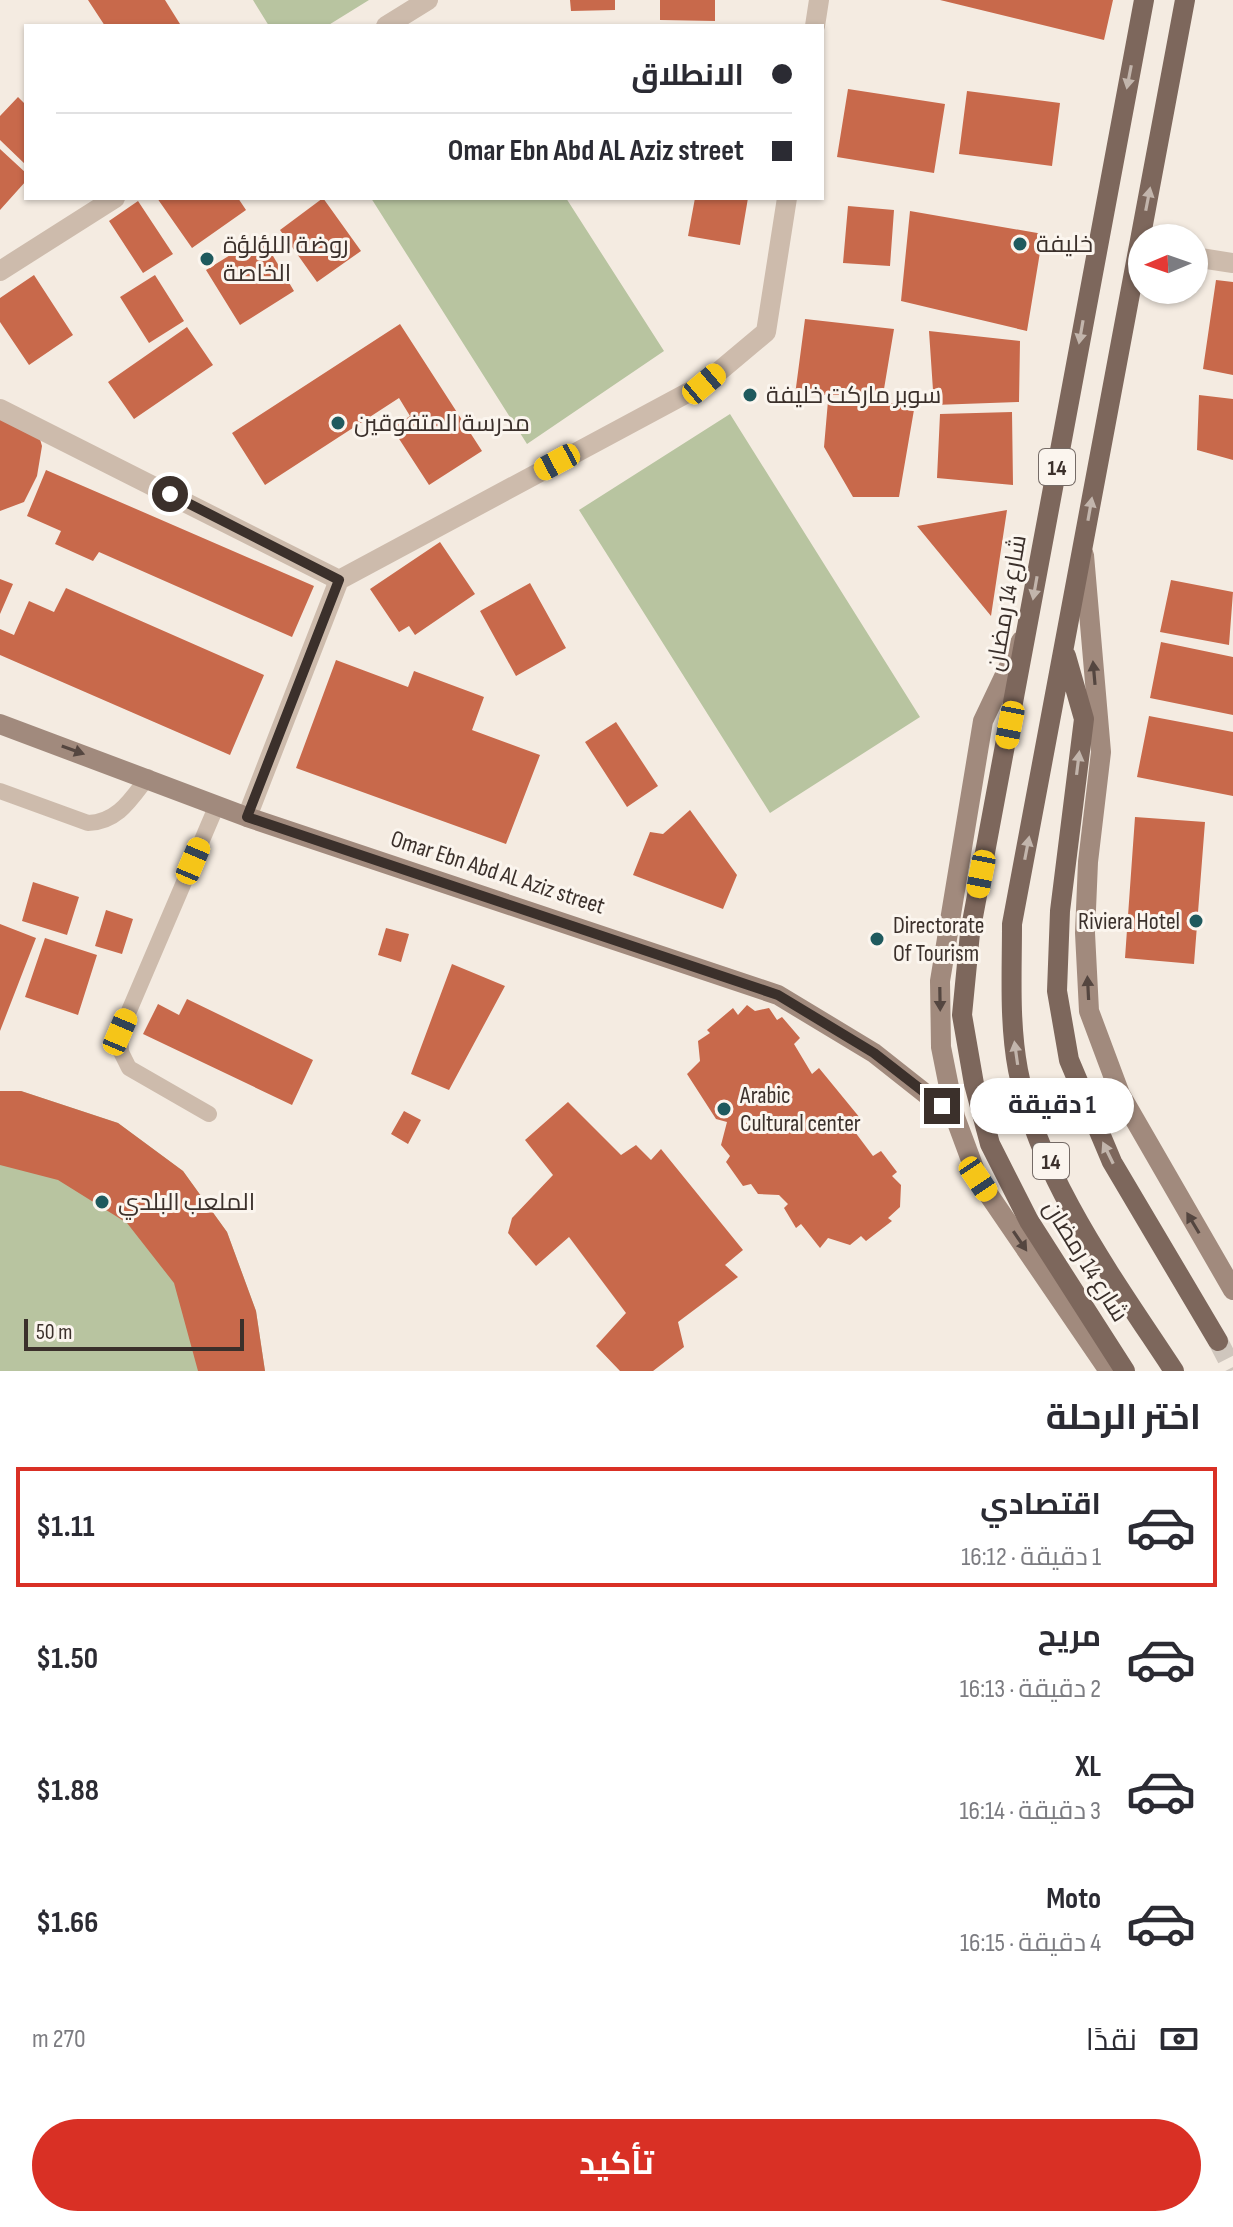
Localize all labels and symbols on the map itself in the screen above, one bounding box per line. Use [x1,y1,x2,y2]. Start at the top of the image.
one-way arrow [1122,64,1135,89]
one-way arrow [1142,186,1154,211]
north arrow [1128,224,1208,304]
place label: خليفة [1036,230,1093,259]
place label: روضة اللؤلؤة الخاصة [223,231,349,288]
marker: خليفة [1011,235,1029,253]
marker: روضة اللؤلؤة الخاصة [198,250,216,268]
one-way arrow [1075,320,1087,345]
car [678,359,730,409]
place label: سوبر ماركت خليفة [766,381,941,410]
marker: سوبر ماركت خليفة [741,386,759,404]
place label: مدرسة المتفوقين [354,409,530,438]
marker: مدرسة المتفوقين [329,414,347,432]
car [530,440,584,484]
road number: 14 [1039,449,1075,485]
route start [152,476,188,512]
one-way arrow [1085,497,1097,522]
street label: شارع 14 رمضان [980,533,1034,674]
one-way arrow [1028,576,1040,601]
one-way arrow [1087,660,1100,685]
car [994,699,1026,751]
one-way arrow [62,744,86,757]
one-way arrow [1072,750,1085,775]
street label: Omar Ebn Abd AL Aziz street [387,824,609,921]
car [173,834,213,888]
one-way arrow [1022,835,1034,860]
car [965,848,997,900]
place label: Riviera Hotel [1078,907,1180,936]
place label: Directorate Of Tourism [893,911,985,968]
marker: Riviera Hotel [1187,912,1205,930]
marker: Directorate Of Tourism [868,930,886,948]
one-way arrow [1081,975,1094,1000]
one-way arrow [934,987,946,1012]
car [100,1005,140,1059]
one-way arrow [1009,1040,1022,1065]
callout: 1 دقيقة [970,1078,1134,1134]
place label: Arabic Cultural center [739,1081,861,1138]
route end [924,1088,960,1124]
marker: Arabic Cultural center [715,1100,733,1118]
one-way arrow [1101,1141,1115,1164]
road number: 14 [1033,1143,1069,1179]
car [955,1152,1001,1206]
place label: الملعب البلدي [118,1188,255,1220]
marker: الملعب البلدي [93,1193,111,1211]
street label: شارع 14 رمضان [1036,1195,1134,1328]
one-way arrow [1186,1212,1200,1234]
one-way arrow [1012,1230,1027,1251]
scale bar [24,1315,244,1351]

